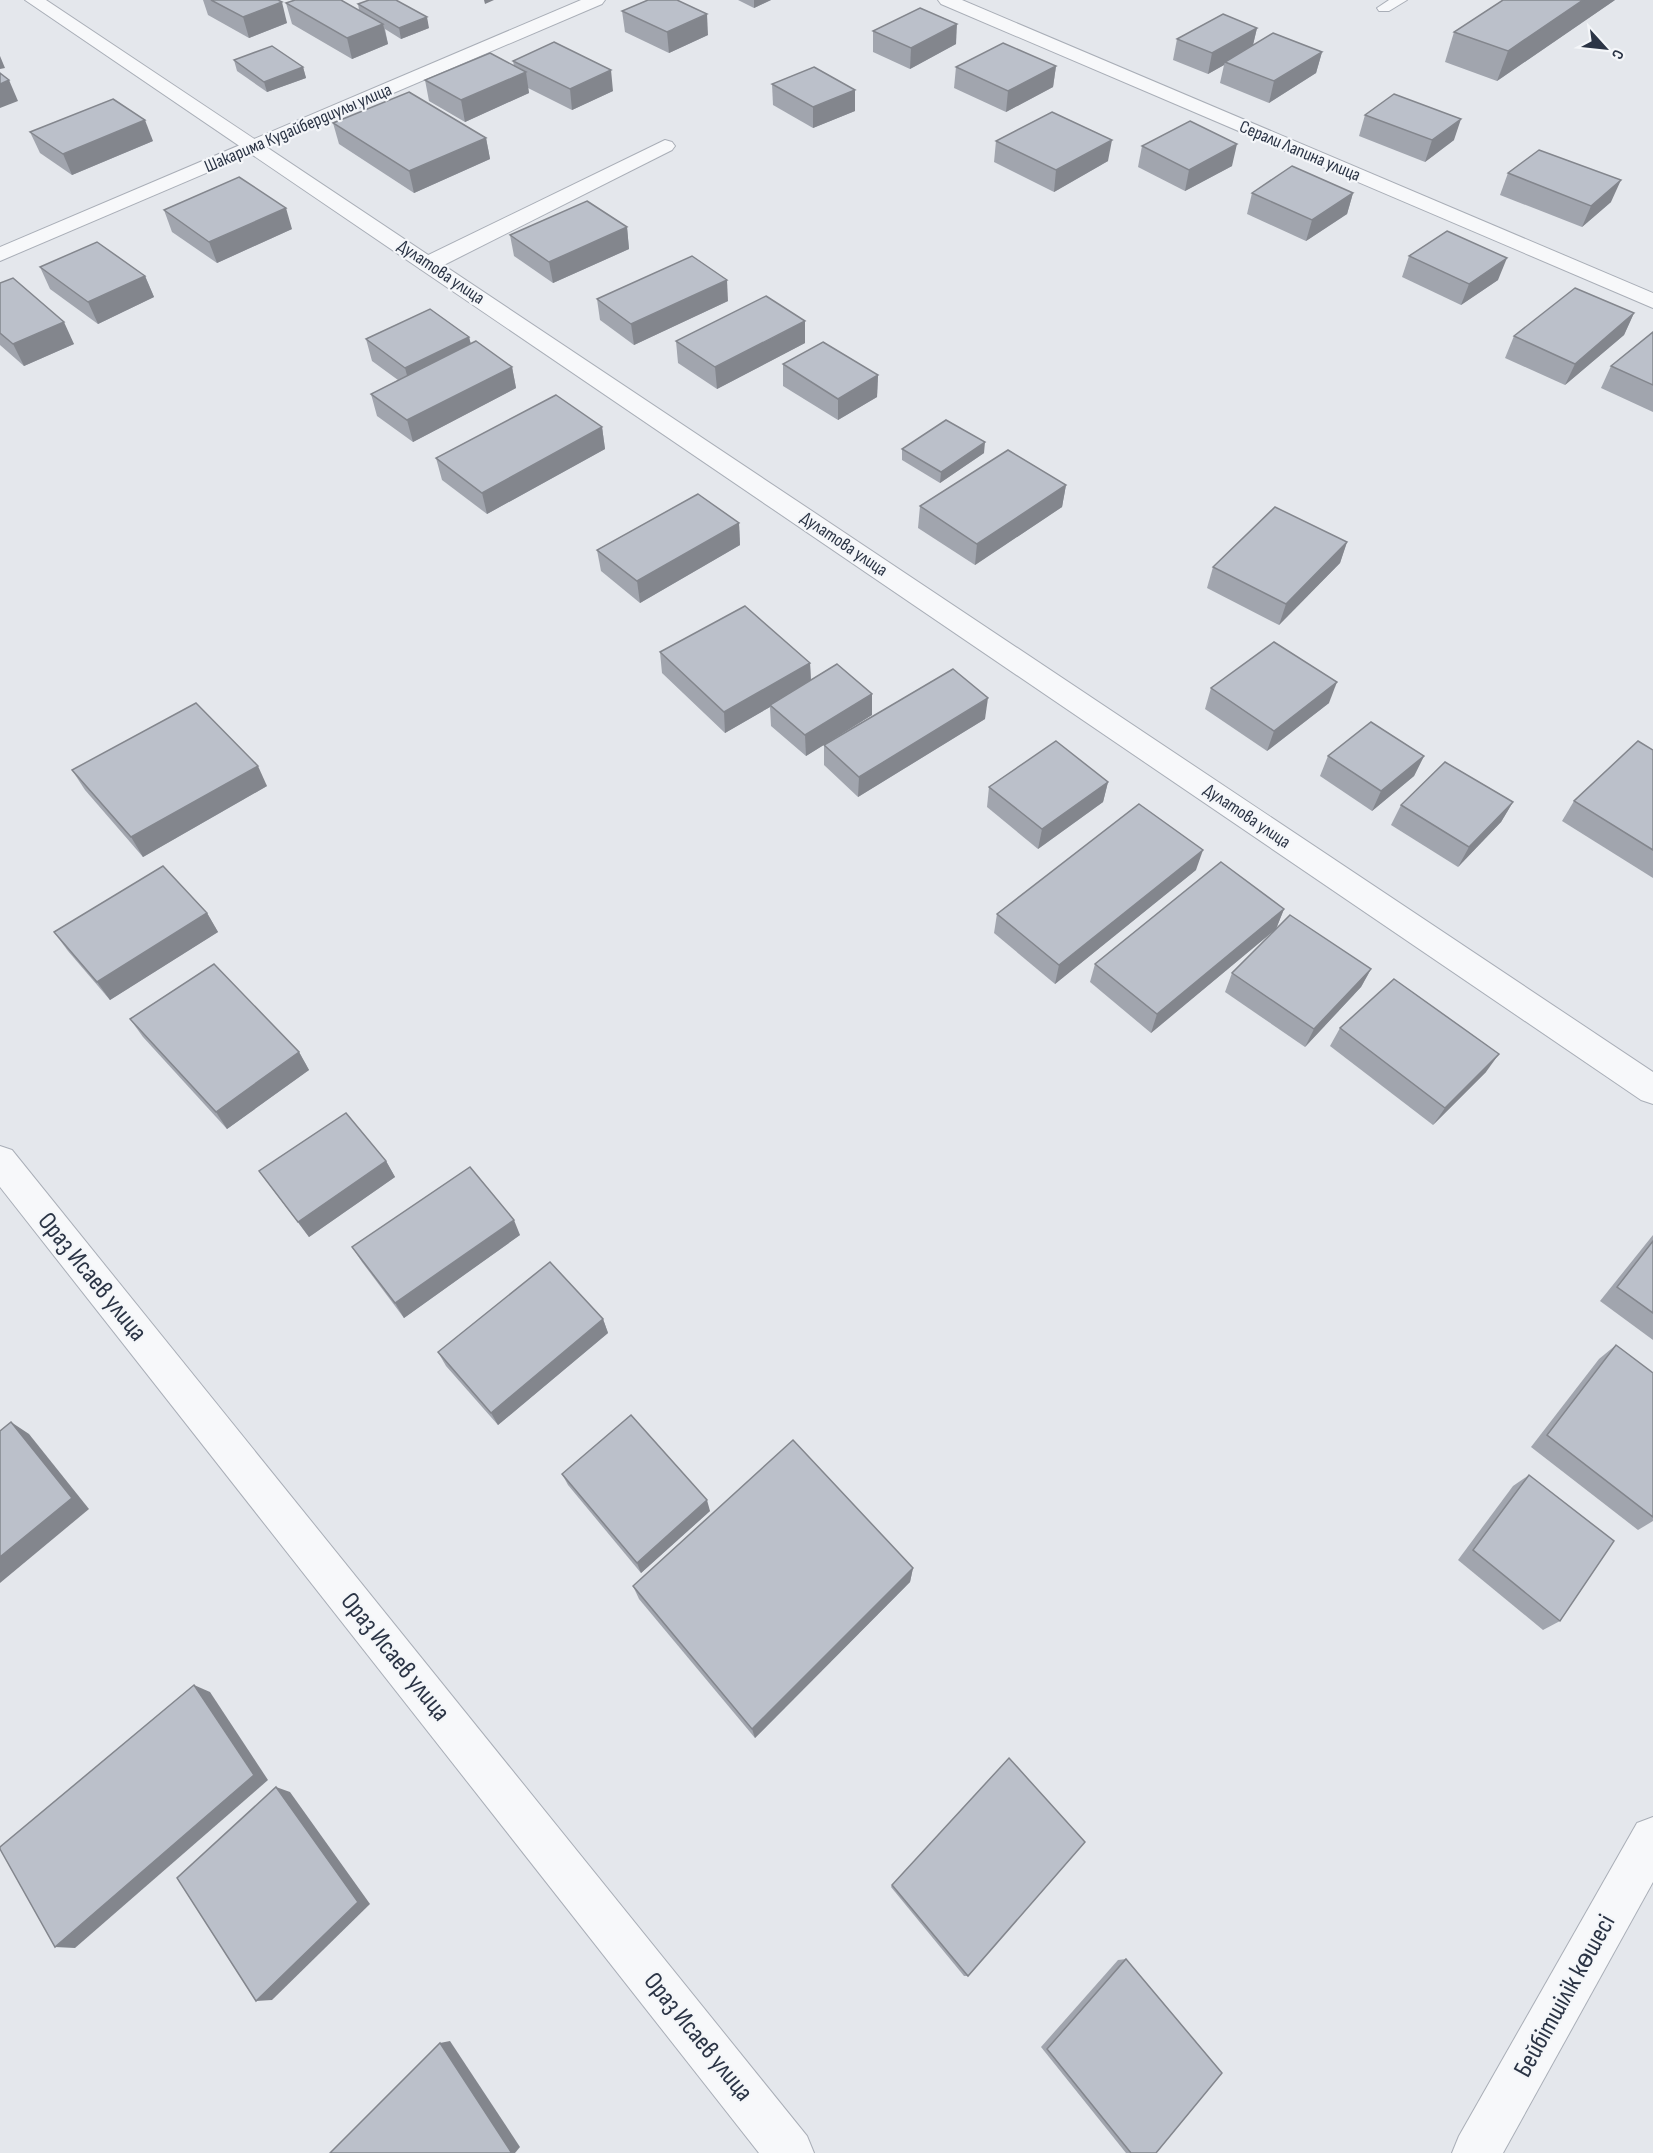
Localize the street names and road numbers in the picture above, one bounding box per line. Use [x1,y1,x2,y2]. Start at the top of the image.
street label: Шакарима Кудайбердиулы улица [201,79,395,177]
street label: Серали Лапина улица [1236,116,1364,186]
street label: Дулатова улица [394,235,488,309]
street label: Дулатова улица [797,507,891,581]
street label: Дулатова улица [1200,779,1294,853]
street label: Ораз Исаев улица [31,1206,153,1348]
street label: Ораз Исаев улица [334,1586,456,1728]
street label: Бейбітшілік көшесі [1508,1909,1622,2083]
street label: Ораз Исаев улица [637,1966,759,2108]

